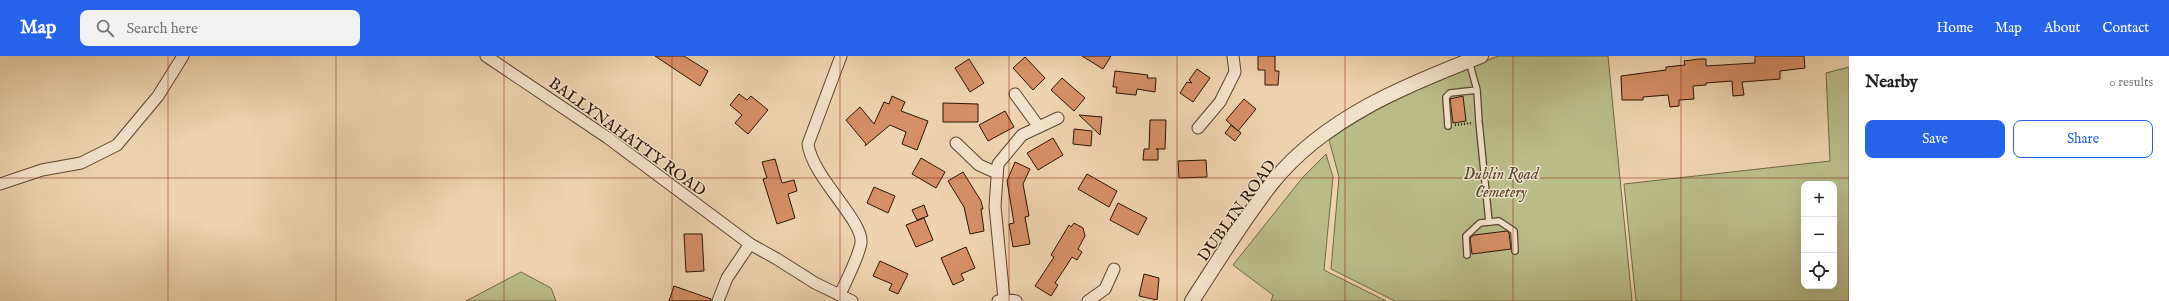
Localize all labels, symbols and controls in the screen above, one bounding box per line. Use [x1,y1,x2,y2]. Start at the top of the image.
search box [80,10,360,46]
text: Map [20,16,56,40]
icon: search [94,17,116,39]
text: Search here [126,19,198,38]
text: Home [1937,19,1973,37]
text: Map [1995,19,2022,37]
text: About [2044,19,2080,37]
text: Contact [2102,19,2149,37]
text: Nearby [1865,72,1918,93]
street label: BALLYNAHATTY ROAD [544,74,710,202]
text: 0 results [2109,74,2153,91]
button: Save [1865,120,2005,158]
button: Share [2013,120,2153,158]
street label: DUBLIN ROAD [1194,156,1281,266]
park label: Dublin Road Cemetery [1464,165,1540,203]
map controls [1801,181,1837,289]
button: + [1801,181,1837,217]
button: − [1801,217,1837,253]
button: locate [1801,253,1837,289]

